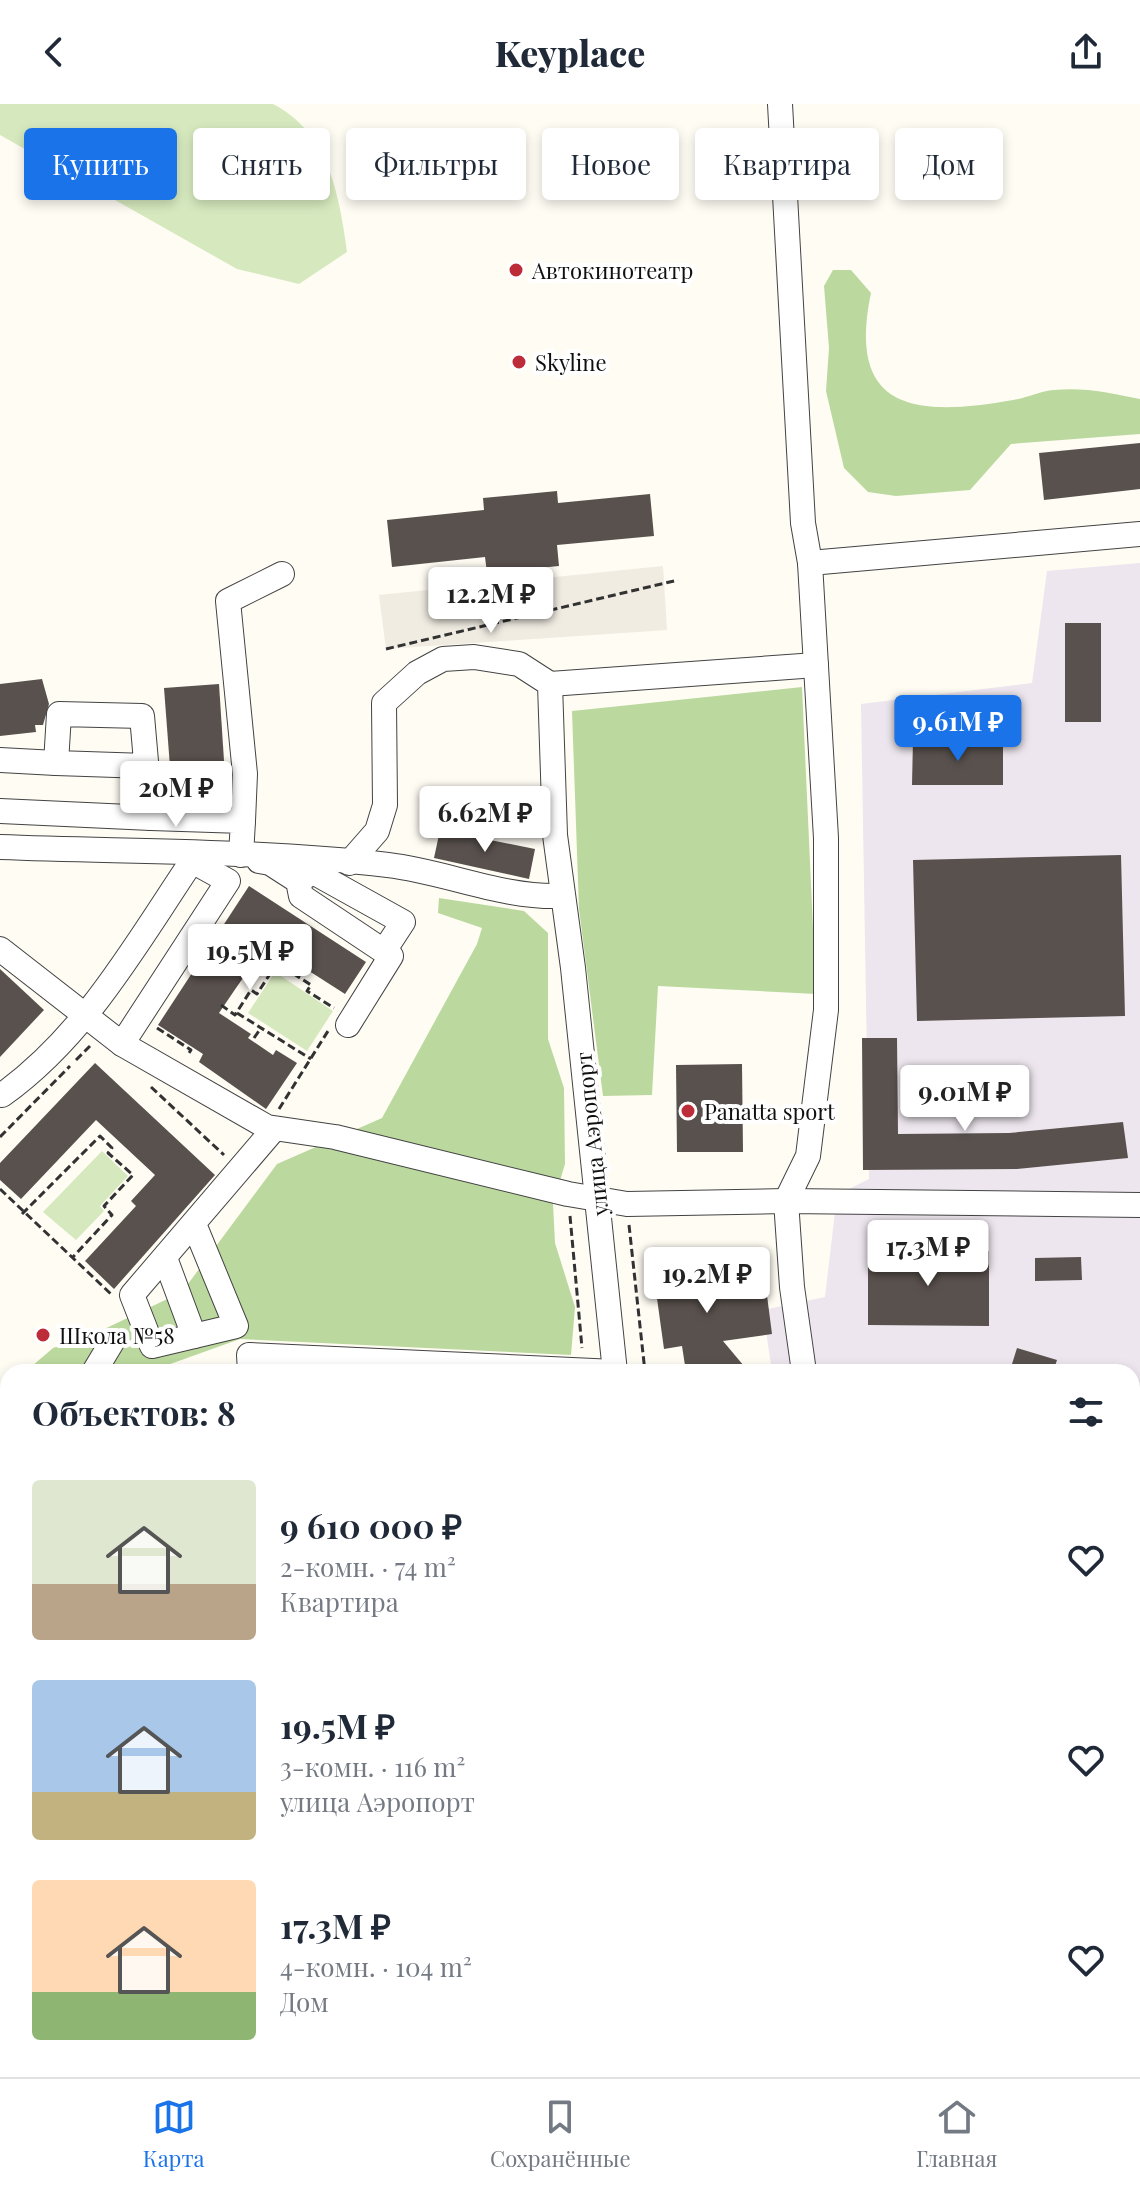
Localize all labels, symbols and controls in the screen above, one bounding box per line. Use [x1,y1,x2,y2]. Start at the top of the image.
text: Keyplace [495,28,645,76]
icon: back [32,30,76,74]
icon: share [1064,30,1108,74]
chip: Купить [24,128,177,200]
chip: Снять [193,128,330,200]
chip: Фильтры [346,128,526,200]
chip: Новое [542,128,679,200]
chip: Квартира [695,128,879,200]
chip: Дом [895,128,1003,200]
place label: Автокинотеатр [531,255,693,285]
marker: Автокинотеатр [507,261,525,279]
place label: Skyline [535,347,607,377]
marker: Skyline [510,353,528,371]
pin: 12.2M ₽ [417,567,565,635]
text: 12.2M ₽ [446,575,536,610]
pin: 9.61M ₽ [884,695,1032,763]
text: 9.61M ₽ [912,703,1004,738]
pin: 20M ₽ [120,761,232,829]
text: 20M ₽ [138,769,214,804]
pin: 6.62M ₽ [411,786,559,854]
text: 6.62M ₽ [437,794,533,829]
pin: 19.5M ₽ [176,924,324,992]
text: 19.5M ₽ [206,932,294,967]
street label: улица Аэропорт [567,1050,615,1219]
pin: 9.01M ₽ [891,1065,1039,1133]
text: 9.01M ₽ [918,1073,1012,1108]
place label: Panatta sport [704,1096,836,1126]
marker: Panatta sport [679,1102,697,1120]
pin: 17.3M ₽ [854,1220,1002,1288]
text: 17.3M ₽ [886,1228,971,1263]
pin: 19.2M ₽ [633,1247,781,1315]
text: 19.2M ₽ [662,1255,752,1290]
place label: Школа №58 [59,1320,175,1350]
marker: Школа №58 [34,1326,52,1344]
text: Объектов: 8 [32,1389,236,1435]
icon: filters [1064,1390,1108,1434]
text: 9 610 000 ₽ [280,1502,462,1548]
icon: home [96,1512,192,1608]
icon: heart [1064,1538,1108,1582]
text: 2-комн. · 74 m² [280,1549,456,1584]
text: Квартира [280,1584,399,1619]
text: 19.5M ₽ [280,1702,395,1748]
icon: home [96,1712,192,1808]
icon: heart [1064,1738,1108,1782]
text: 3-комн. · 116 m² [280,1749,465,1784]
text: улица Аэропорт [280,1784,475,1819]
text: 17.3M ₽ [280,1902,391,1948]
icon: home [96,1912,192,2008]
icon: heart [1064,1938,1108,1982]
text: 4-комн. · 104 m² [280,1949,472,1984]
text: Дом [280,1984,329,2019]
tab: Карта [143,2095,205,2173]
tab: Сохранённые [490,2095,631,2173]
tab: Главная [916,2095,997,2173]

